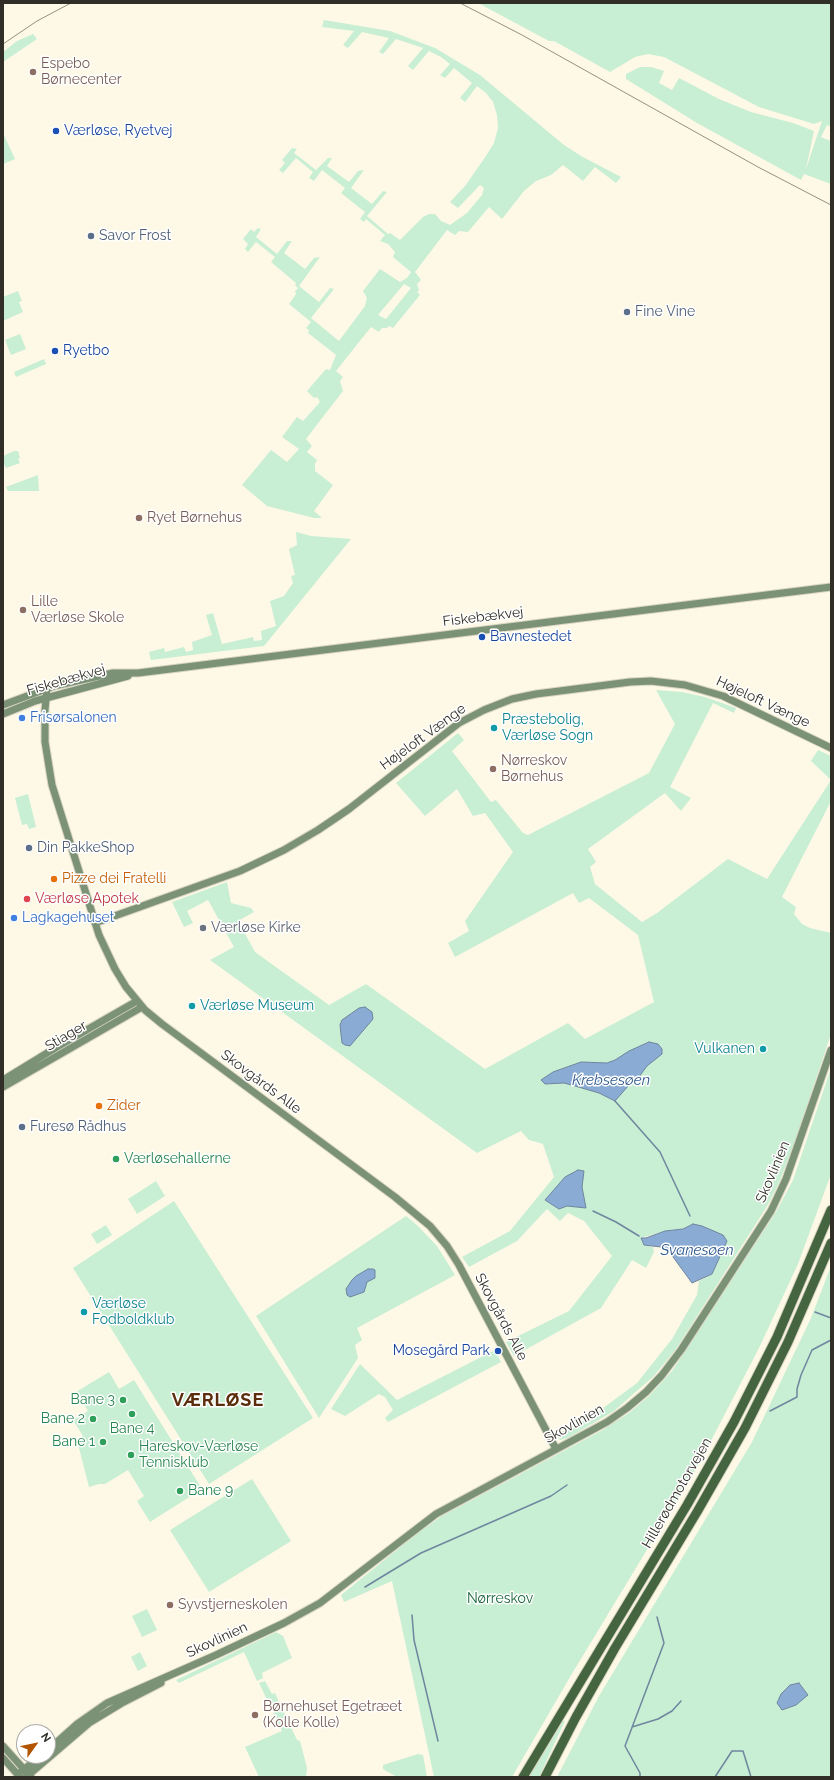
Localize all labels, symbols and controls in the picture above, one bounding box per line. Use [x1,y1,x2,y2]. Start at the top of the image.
place label: Espebo Børnecenter [41,56,122,88]
marker: Espebo Børnecenter [28,67,38,77]
place label: Værløse, Ryetvej [64,123,172,139]
marker: Værløse, Ryetvej [51,126,61,136]
place label: Savor Frost [99,228,171,244]
marker: Savor Frost [86,231,96,241]
place label: Fine Vine [635,304,695,320]
marker: Fine Vine [622,307,632,317]
place label: Ryetbo [63,343,109,359]
marker: Ryetbo [50,346,60,356]
place label: Ryet Børnehus [147,510,242,526]
marker: Ryet Børnehus [134,513,144,523]
place label: Lille Værløse Skole [31,594,124,626]
street label: Fiskebækvej [442,604,524,630]
marker: Lille Værløse Skole [18,605,28,615]
place label: Bavnestedet [490,629,572,645]
marker: Bavnestedet [477,632,487,642]
street label: Fiskebækvej [25,661,107,699]
street label: Højeloft Vænge [713,673,813,731]
street label: Højeloft Vænge [377,700,469,774]
place label: Frisørsalonen [30,710,117,726]
place label: Præstebolig, Værløse Sogn [502,712,593,744]
marker: Frisørsalonen [17,713,27,723]
marker: Præstebolig, Værløse Sogn [489,723,499,733]
place label: Nørreskov Børnehus [501,753,567,786]
marker: Nørreskov Børnehus [488,764,498,774]
place label: Din PakkeShop [37,840,134,856]
marker: Din PakkeShop [24,843,34,853]
place label: Pizze dei Fratelli [62,871,166,887]
marker: Pizze dei Fratelli [49,874,59,884]
place label: Værløse Apotek [35,891,139,907]
marker: Værløse Apotek [22,894,32,904]
place label: Lagkagehuset [22,910,114,926]
marker: Lagkagehuset [9,913,19,923]
place label: Værløse Kirke [211,920,301,936]
marker: Værløse Kirke [198,923,208,933]
place label: Værløse Museum [200,998,314,1014]
marker: Værløse Museum [187,1001,197,1011]
street label: Stiager [42,1017,90,1055]
place label: Vulkanen [694,1041,755,1057]
marker: Vulkanen [758,1044,768,1054]
street label: Skovgårds Alle [218,1046,304,1118]
water label: Krebsesøen [572,1071,650,1089]
place label: Zider [107,1098,141,1114]
marker: Zider [94,1101,104,1111]
place label: Furesø Rådhus [30,1119,126,1135]
marker: Furesø Rådhus [17,1122,27,1132]
street label: Skovlinien [752,1139,794,1205]
place label: Værløsehallerne [124,1151,231,1167]
marker: Værløsehallerne [111,1154,121,1164]
water label: Svanesøen [660,1241,734,1259]
street label: Skovgårds Alle [471,1271,531,1363]
place label: Værløse Fodboldklub [92,1296,174,1328]
marker: Værløse Fodboldklub [79,1307,89,1317]
place label: Mosegård Park [393,1343,490,1359]
marker: Mosegård Park [493,1346,503,1356]
district label: VÆRLØSE [172,1390,264,1412]
place label: Bane 3 [71,1392,115,1408]
marker: Bane 3 [118,1395,128,1405]
street label: Skovlinien [541,1401,607,1447]
marker: Bane 4 [127,1409,137,1419]
place label: Bane 2 [41,1411,85,1427]
marker: Bane 2 [88,1414,98,1424]
place label: Bane 4 [110,1421,154,1437]
place label: Bane 1 [52,1434,95,1450]
street label: Hillerødmotorvejen [639,1435,715,1551]
marker: Bane 1 [98,1437,108,1447]
place label: Hareskov-Værløse Tennisklub [139,1439,258,1472]
marker: Hareskov-Værløse Tennisklub [126,1450,136,1460]
place label: Bane 9 [188,1483,233,1499]
marker: Bane 9 [175,1486,185,1496]
park label: Nørreskov [467,1591,533,1607]
place label: Syvstjerneskolen [178,1597,288,1613]
marker: Syvstjerneskolen [165,1600,175,1610]
street label: Skovlinien [184,1619,250,1661]
place label: Børnehuset Egetræet (Kolle Kolle) [263,1699,402,1732]
marker: Børnehuset Egetræet (Kolle Kolle) [250,1710,260,1720]
north arrow [16,1724,56,1764]
text: N [38,1731,53,1745]

